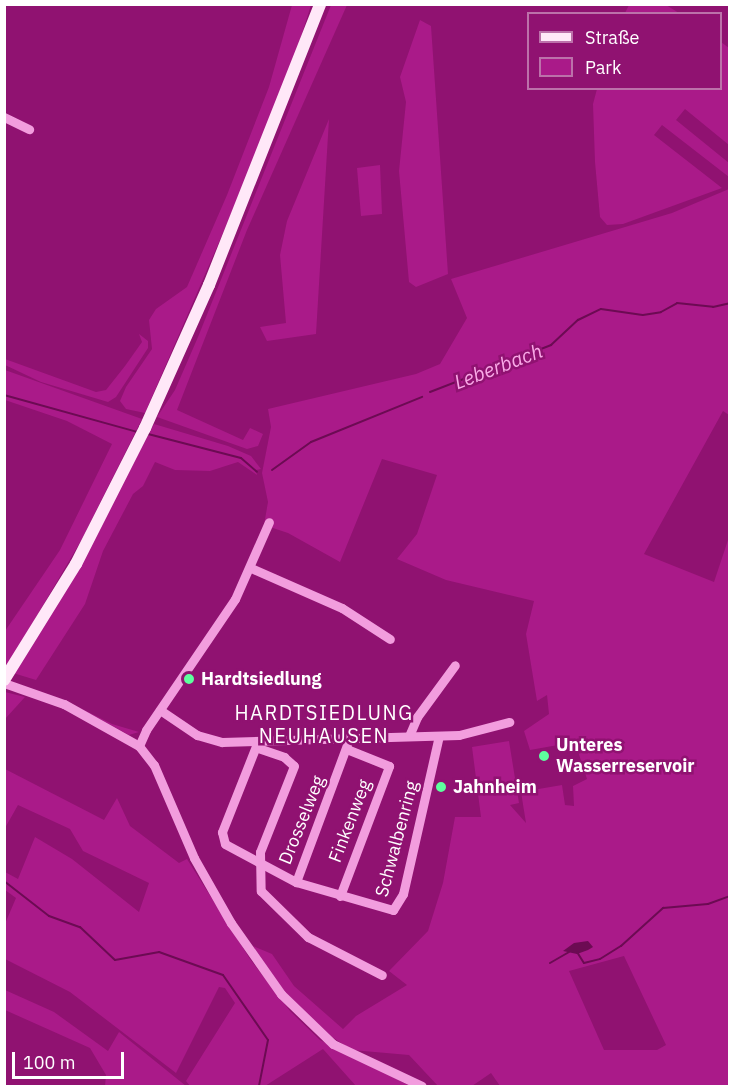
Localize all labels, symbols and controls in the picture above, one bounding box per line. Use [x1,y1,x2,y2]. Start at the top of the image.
legend [527,12,722,90]
text: Straße [585,26,639,49]
text: Park [585,56,621,79]
water label: Leberbach [450,338,546,394]
place label: Hardtsiedlung [201,668,321,690]
marker: Hardtsiedlung [182,672,196,686]
district label: HARDTSIEDLUNG NEUHAUSEN [234,700,414,747]
place label: Unteres Wasserreservoir [556,735,695,777]
marker: Unteres Wasserreservoir [537,749,551,763]
street label: Drosselweg [274,772,330,868]
street label: Finkenweg [324,776,376,866]
place label: Jahnheim [453,776,537,798]
street label: Schwalbenring [371,779,423,899]
marker: Jahnheim [434,780,448,794]
scale bar [15,1040,128,1078]
text: 100 m [23,1051,75,1074]

